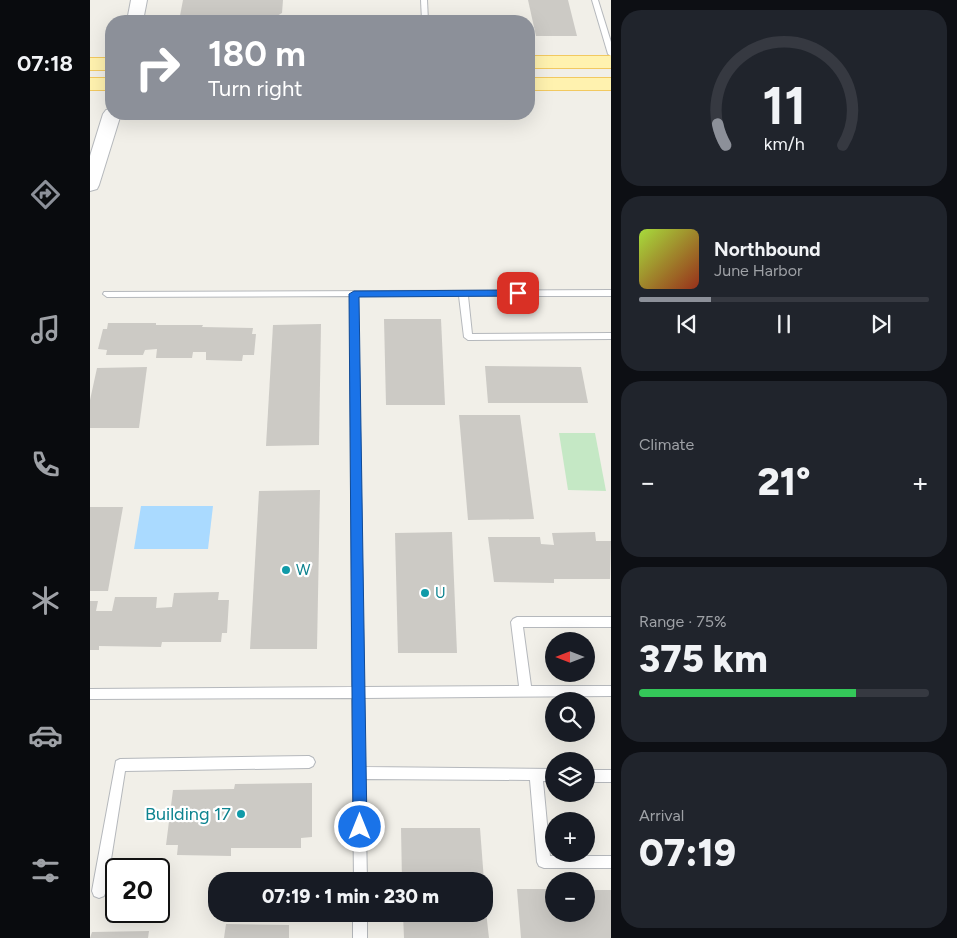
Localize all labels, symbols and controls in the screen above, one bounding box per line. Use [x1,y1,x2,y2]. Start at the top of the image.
text: 180 m [208,33,306,75]
icon: right [125,35,190,100]
text: 07:18 [17,50,73,77]
text: Turn right [208,75,303,102]
text: 11 [762,75,806,137]
text: km/h [764,133,804,154]
icon: directions [28,177,63,212]
text: Northbound [714,238,821,261]
text: June Harbor [714,261,802,280]
pin [497,272,539,314]
icon: arrive [504,279,532,307]
icon: previous [673,310,701,338]
icon: pause [770,310,798,338]
icon: next [867,310,895,338]
icon: music [28,312,63,347]
text: Climate [639,435,694,454]
icon: phone [28,447,63,482]
text: 21° [757,459,811,505]
text: − [639,465,656,499]
text: + [912,465,929,499]
place label: W [296,561,311,579]
marker: W [280,564,292,576]
icon: climate [28,583,63,618]
place label: U [435,584,446,602]
marker: U [419,587,431,599]
text: Range · 75% [639,612,727,631]
north arrow [545,632,595,682]
map controls [545,632,595,922]
text: 375 km [639,636,768,682]
button: search [545,692,595,742]
icon: car [28,718,63,753]
button: layers [545,752,595,802]
position arrow [333,800,385,852]
place label: Building 17 [145,803,231,825]
text: Arrival [639,806,684,825]
marker: Building 17 [235,808,247,820]
button: + [545,812,595,862]
text: 07:19 [639,830,736,876]
icon: filters [28,853,63,888]
speed limit sign: 20 [105,858,170,923]
button: − [545,872,595,922]
text: 07:19 · 1 min · 230 m [262,885,439,908]

